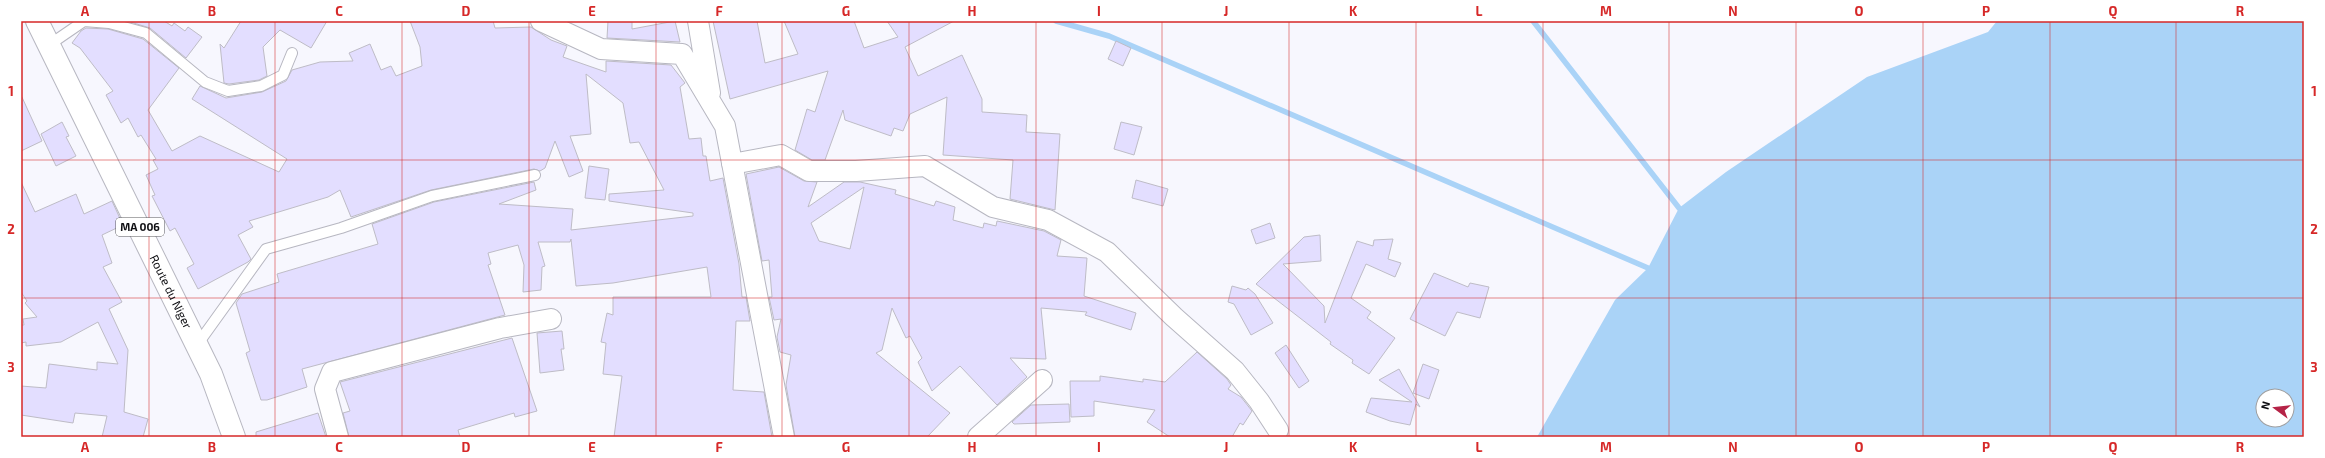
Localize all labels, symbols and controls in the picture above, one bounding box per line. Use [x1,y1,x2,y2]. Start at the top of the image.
text: A [81,3,90,19]
text: B [208,3,216,19]
text: C [335,3,343,19]
text: D [462,3,471,19]
text: E [588,3,596,19]
text: F [715,3,723,19]
text: G [842,3,850,19]
text: H [968,3,977,19]
text: I [1097,3,1101,19]
text: J [1224,3,1228,19]
text: K [1349,3,1358,19]
text: L [1476,3,1483,19]
text: M [1600,3,1612,19]
text: N [1728,3,1738,19]
text: O [1855,3,1864,19]
text: P [1982,3,1990,19]
text: Q [2109,3,2118,20]
text: R [2236,3,2245,19]
text: 1 [8,83,14,99]
text: 1 [2311,83,2317,99]
road number: MA 006 [116,218,164,236]
text: 2 [7,221,15,237]
text: 2 [2310,221,2318,237]
street label: Route du Niger [147,252,196,331]
text: 3 [7,359,15,375]
text: 3 [2310,359,2318,375]
north arrow [2255,388,2295,428]
text: N [2258,400,2272,411]
text: A [81,439,90,455]
text: B [208,439,216,455]
text: C [335,439,343,455]
text: D [462,439,471,455]
text: E [588,439,596,455]
text: F [715,439,723,455]
text: G [842,439,850,455]
text: H [968,439,977,455]
text: I [1097,439,1101,455]
text: J [1224,439,1228,455]
text: K [1349,439,1358,455]
text: L [1476,439,1483,455]
text: M [1600,439,1612,455]
text: N [1728,439,1738,455]
text: O [1855,439,1864,455]
text: P [1982,439,1990,455]
text: Q [2109,439,2118,456]
text: R [2236,439,2245,455]

